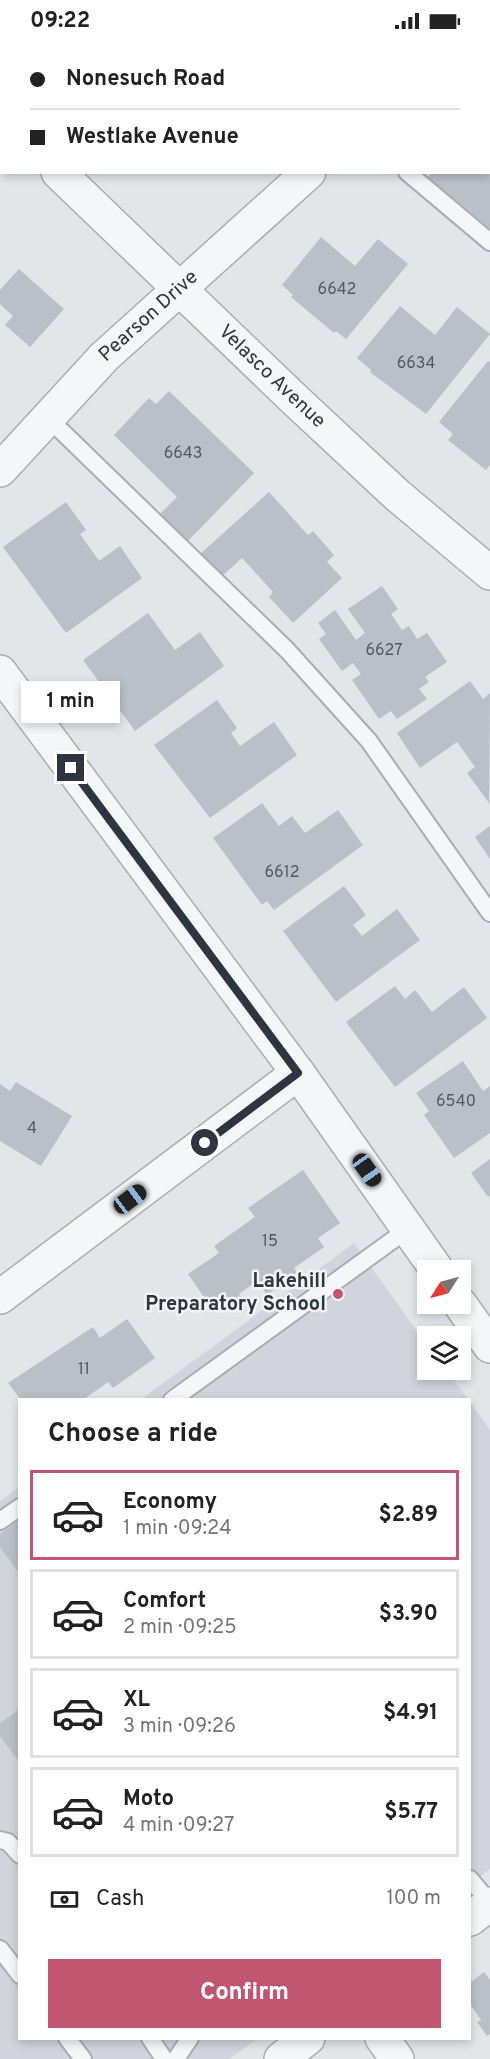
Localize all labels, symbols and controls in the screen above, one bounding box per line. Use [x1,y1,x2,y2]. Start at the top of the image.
text: 09:22 [30,8,90,35]
text: Nonesuch Road [66,66,225,93]
text: Westlake Avenue [66,124,239,151]
street label: Pearson Drive [94,265,204,368]
house number: 6642 [318,280,356,300]
street label: Velasco Avenue [212,320,331,434]
house number: 6634 [397,354,435,374]
house number: 6643 [164,444,202,464]
house number: 6627 [365,641,403,661]
callout: 1 min [22,681,121,723]
text: 1 min [46,689,95,715]
route end [57,754,84,781]
house number: 6612 [265,863,299,883]
house number: 6540 [436,1092,476,1112]
house number: 4 [27,1119,37,1139]
route start [191,1129,218,1156]
car [349,1150,385,1190]
car [110,1181,150,1217]
house number: 15 [262,1232,278,1252]
north arrow [417,1260,471,1314]
map controls [417,1260,471,1380]
place label: Lakehill Preparatory School [145,1269,326,1318]
marker: Lakehill Preparatory School [331,1287,345,1301]
button: layers [417,1326,471,1380]
house number: 11 [78,1360,90,1380]
text: Choose a ride [48,1417,218,1451]
icon: car [51,1488,105,1542]
text: Economy [123,1489,217,1516]
text: $2.89 [379,1502,438,1529]
text: 1 min · 09:24 [123,1516,232,1542]
icon: car [51,1587,105,1641]
text: Comfort [123,1588,206,1615]
text: $3.90 [379,1601,438,1628]
text: 2 min · 09:25 [123,1615,237,1641]
icon: car [51,1686,105,1740]
text: XL [123,1687,150,1714]
text: $4.91 [383,1700,438,1727]
text: 3 min · 09:26 [123,1714,236,1740]
icon: car [51,1785,105,1839]
text: Moto [123,1786,174,1813]
text: $5.77 [384,1799,438,1826]
text: 4 min · 09:27 [123,1813,235,1839]
icon: cash [48,1883,81,1916]
text: Cash [96,1886,145,1913]
text: 100 m [386,1886,441,1912]
button: Confirm [48,1959,441,2028]

